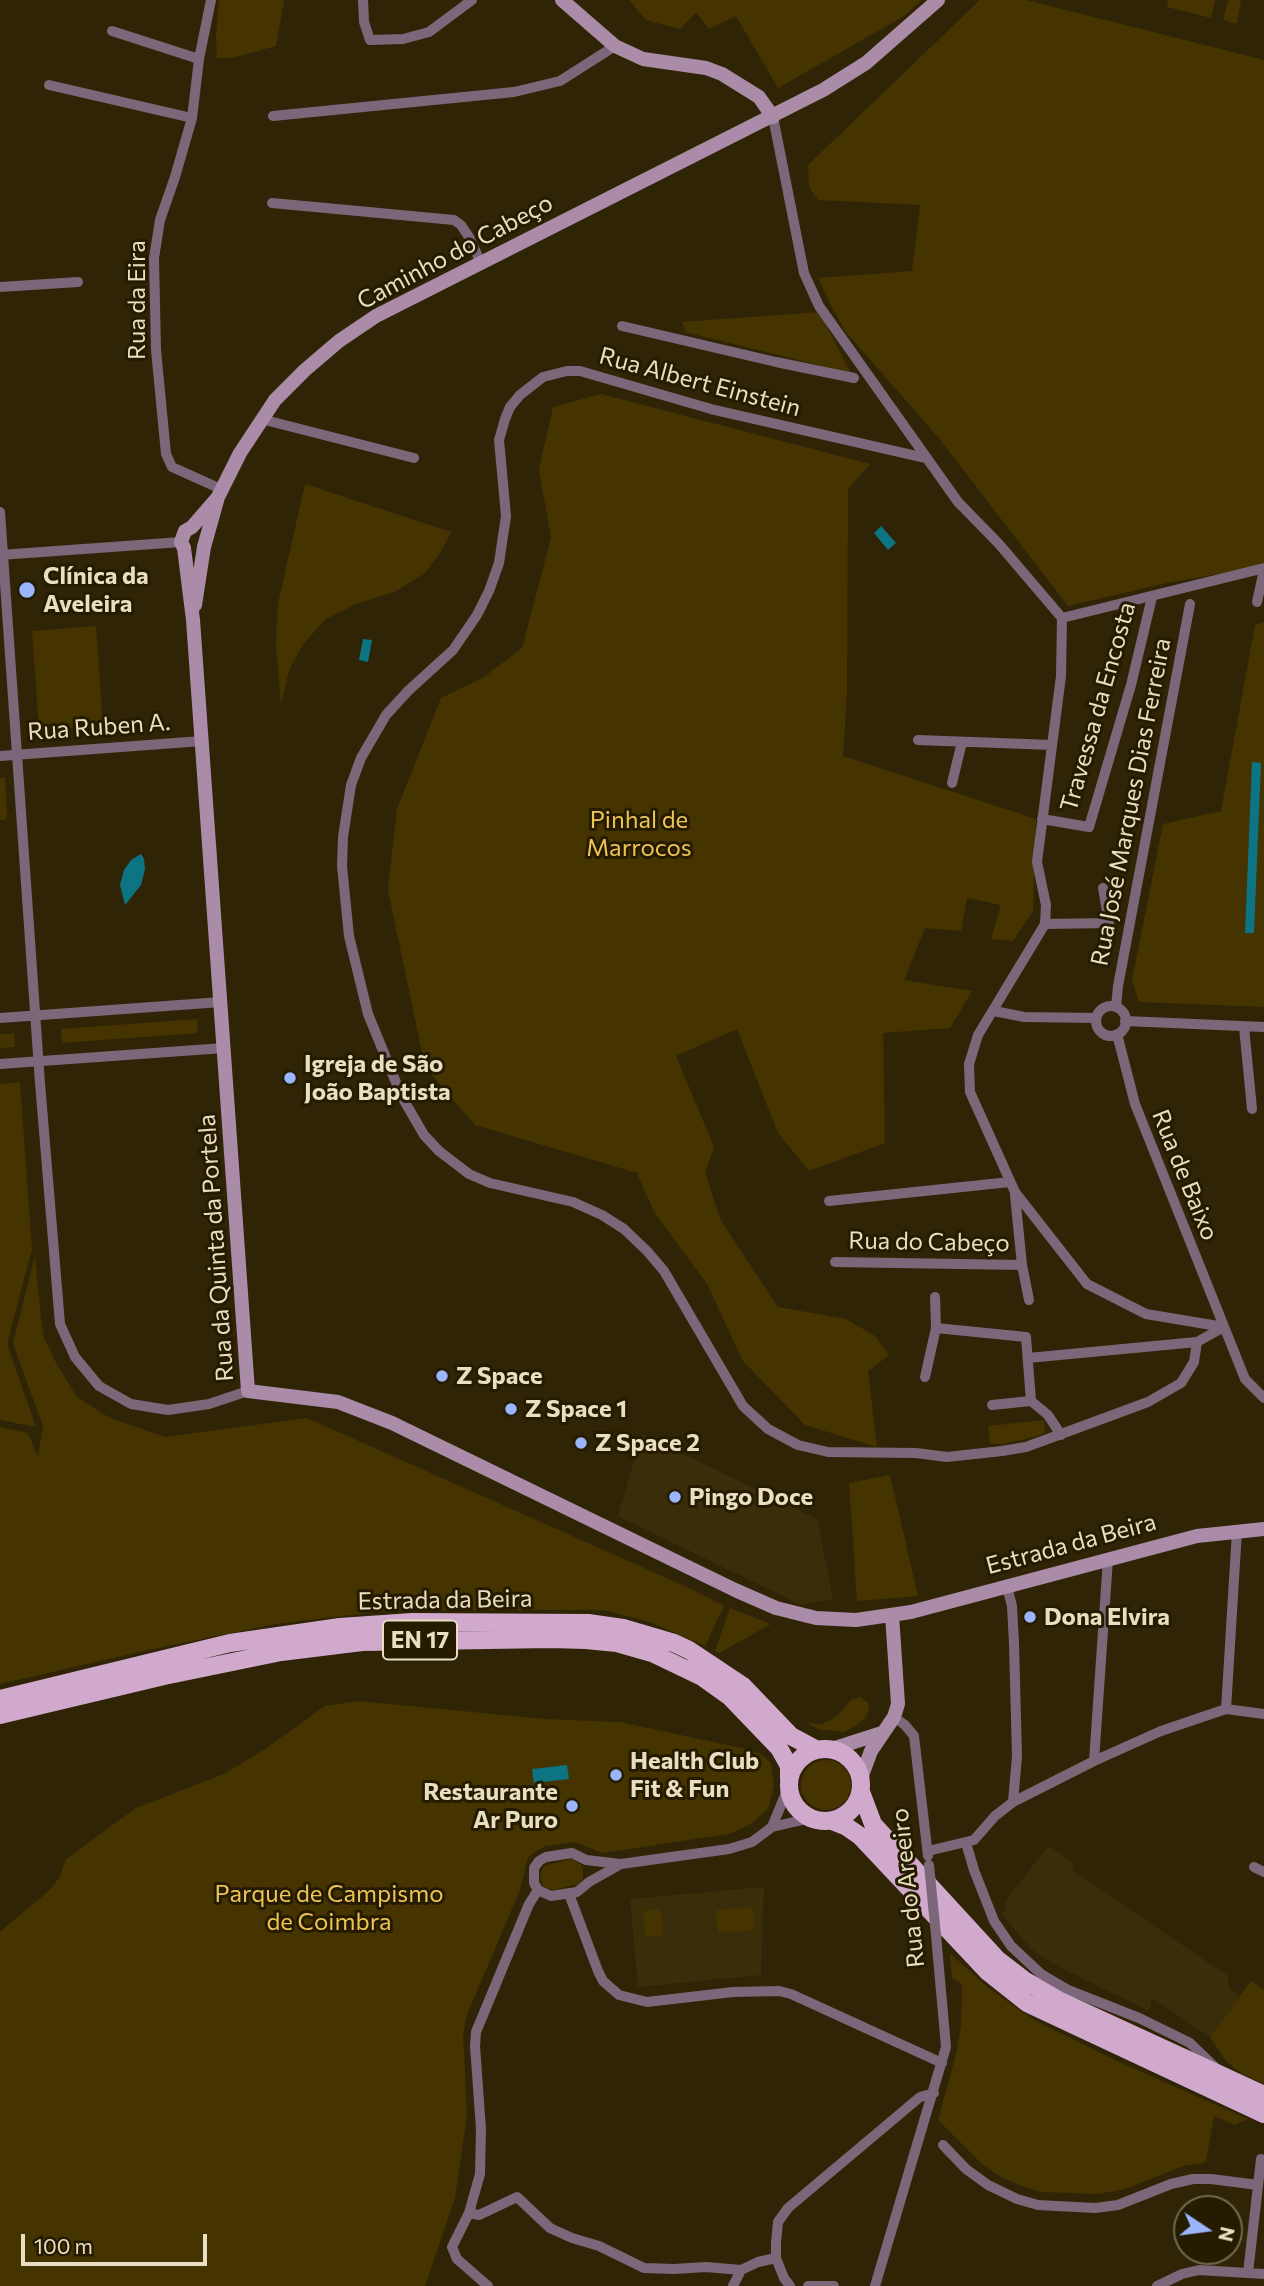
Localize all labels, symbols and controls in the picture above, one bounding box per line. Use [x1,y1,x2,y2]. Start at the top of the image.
street label: Caminho do Cabeço [352,188,558,316]
street label: Rua da Eira [123,240,151,360]
street label: Rua Albert Einstein [596,341,804,423]
place label: Clínica da Aveleira [43,562,149,618]
marker: Clínica da Aveleira [17,580,37,600]
street label: Travessa da Encosta [1054,599,1142,815]
street label: Rua José Marques Dias Ferreira [1085,636,1177,968]
street label: Rua Ruben A. [27,708,171,746]
park label: Pinhal de Marrocos [586,806,692,862]
place label: Igreja de São João Baptista [304,1050,451,1106]
marker: Igreja de São João Baptista [282,1070,298,1086]
street label: Rua de Baixo [1146,1105,1224,1245]
street label: Rua da Quinta da Portela [192,1113,240,1383]
street label: Rua do Cabeço [848,1226,1010,1258]
place label: Z Space [456,1362,543,1390]
marker: Z Space [434,1368,450,1384]
place label: Z Space 1 [525,1395,627,1423]
marker: Z Space 1 [503,1401,519,1417]
place label: Z Space 2 [595,1429,700,1457]
marker: Z Space 2 [573,1435,589,1451]
place label: Pingo Doce [689,1483,813,1511]
marker: Pingo Doce [667,1489,683,1505]
street label: Estrada da Beira [983,1507,1159,1581]
street label: Estrada da Beira [357,1584,533,1616]
place label: Dona Elvira [1044,1603,1170,1631]
marker: Dona Elvira [1022,1609,1038,1625]
road number: EN 17 [383,1620,457,1660]
place label: Health Club Fit & Fun [630,1747,759,1803]
marker: Health Club Fit & Fun [608,1767,624,1783]
place label: Restaurante Ar Puro [423,1778,558,1834]
marker: Restaurante Ar Puro [564,1798,580,1814]
street label: Rua do Areeiro [885,1807,931,1969]
park label: Parque de Campismo de Coimbra [214,1880,444,1936]
north arrow [1173,2195,1243,2265]
scale bar [24,2220,210,2264]
text: N [1214,2225,1240,2244]
text: 100 m [34,2233,93,2258]

